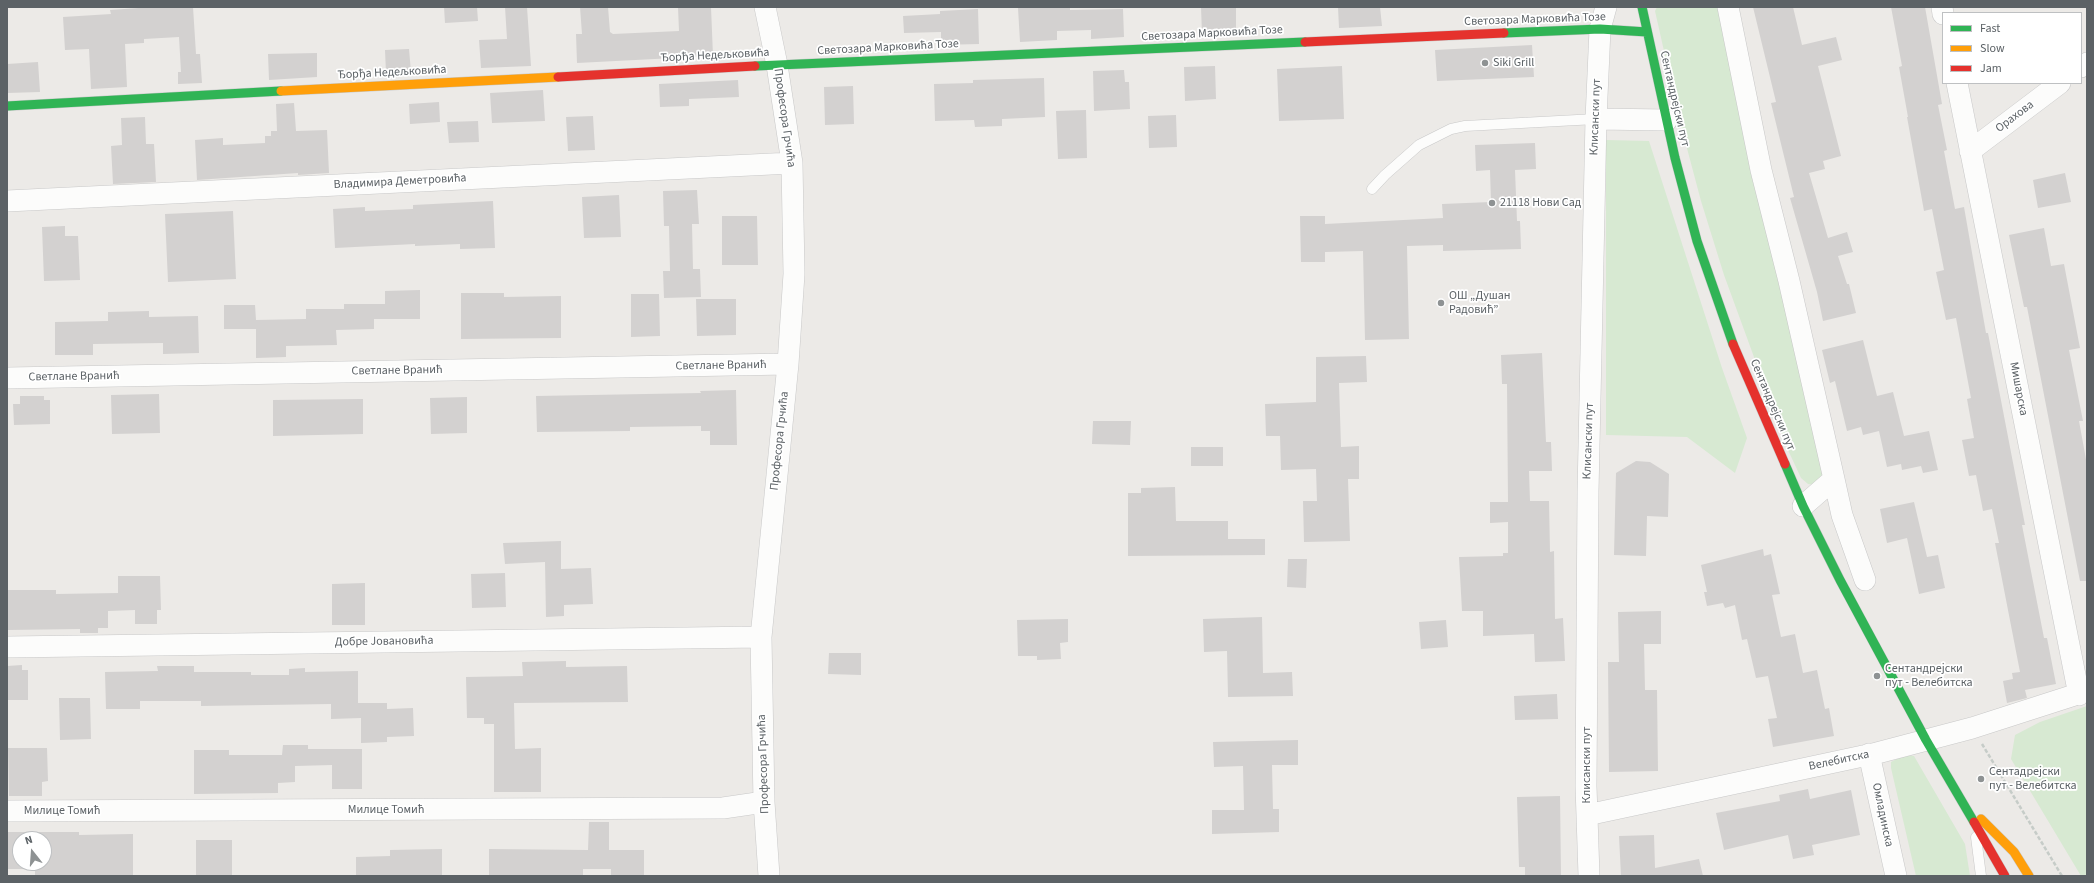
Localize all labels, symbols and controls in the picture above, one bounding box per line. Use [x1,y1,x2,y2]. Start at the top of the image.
street label: Светозара Марковића Тозе [1464,10,1606,30]
legend [1942,12,2082,84]
text: Fast [1980,20,2000,37]
street label: Светозара Марковића Тозе [1141,23,1283,45]
street label: Светозара Марковића Тозе [817,37,959,59]
text: Slow [1980,40,2005,57]
street label: Ђорђа Недељковића [660,46,770,66]
street label: Сентандрејски пут [1656,50,1692,148]
place label: Siki Grill [1493,56,1534,70]
marker: Siki Grill [1480,58,1490,68]
text: Jam [1980,60,2002,77]
street label: Ђорђа Недељковића [337,63,447,83]
street label: Професора Грчића [770,68,798,168]
street label: Клисански пут [1587,78,1605,156]
street label: Орахова [1993,98,2037,136]
street label: Владимира Деметровића [333,171,467,193]
place label: 21118 Нови Сад [1500,196,1581,210]
marker: 21118 Нови Сад [1487,198,1497,208]
place label: ОШ „Душан Радовић” [1449,289,1511,317]
marker: ОШ „Душан Радовић” [1436,298,1446,308]
street label: Сентандрејски пут [1746,357,1798,453]
street label: Светлане Вранић [675,358,767,374]
street label: Мишарска [2006,361,2030,417]
street label: Светлане Вранић [351,363,443,379]
street label: Светлане Вранић [28,369,120,385]
street label: Професора Грчића [768,391,792,491]
street label: Клисански пут [1580,402,1598,480]
street label: Добре Јовановића [334,634,434,650]
place label: Сентандрејски пут - Велебитска [1885,662,1973,690]
marker: Сентандрејски пут - Велебитска [1872,671,1882,681]
street label: Професора Грчића [755,714,773,814]
street label: Клисански пут [1580,727,1594,803]
street label: Велебитска [1808,748,1870,774]
place label: Сентадрејски пут - Велебитска [1989,765,2077,793]
marker: Сентадрејски пут - Велебитска [1976,774,1986,784]
street label: Омладинска [1868,782,1896,848]
street label: Милице Томић [348,803,424,817]
street label: Милице Томић [24,804,100,818]
north arrow [12,831,52,871]
text: N [23,832,34,848]

